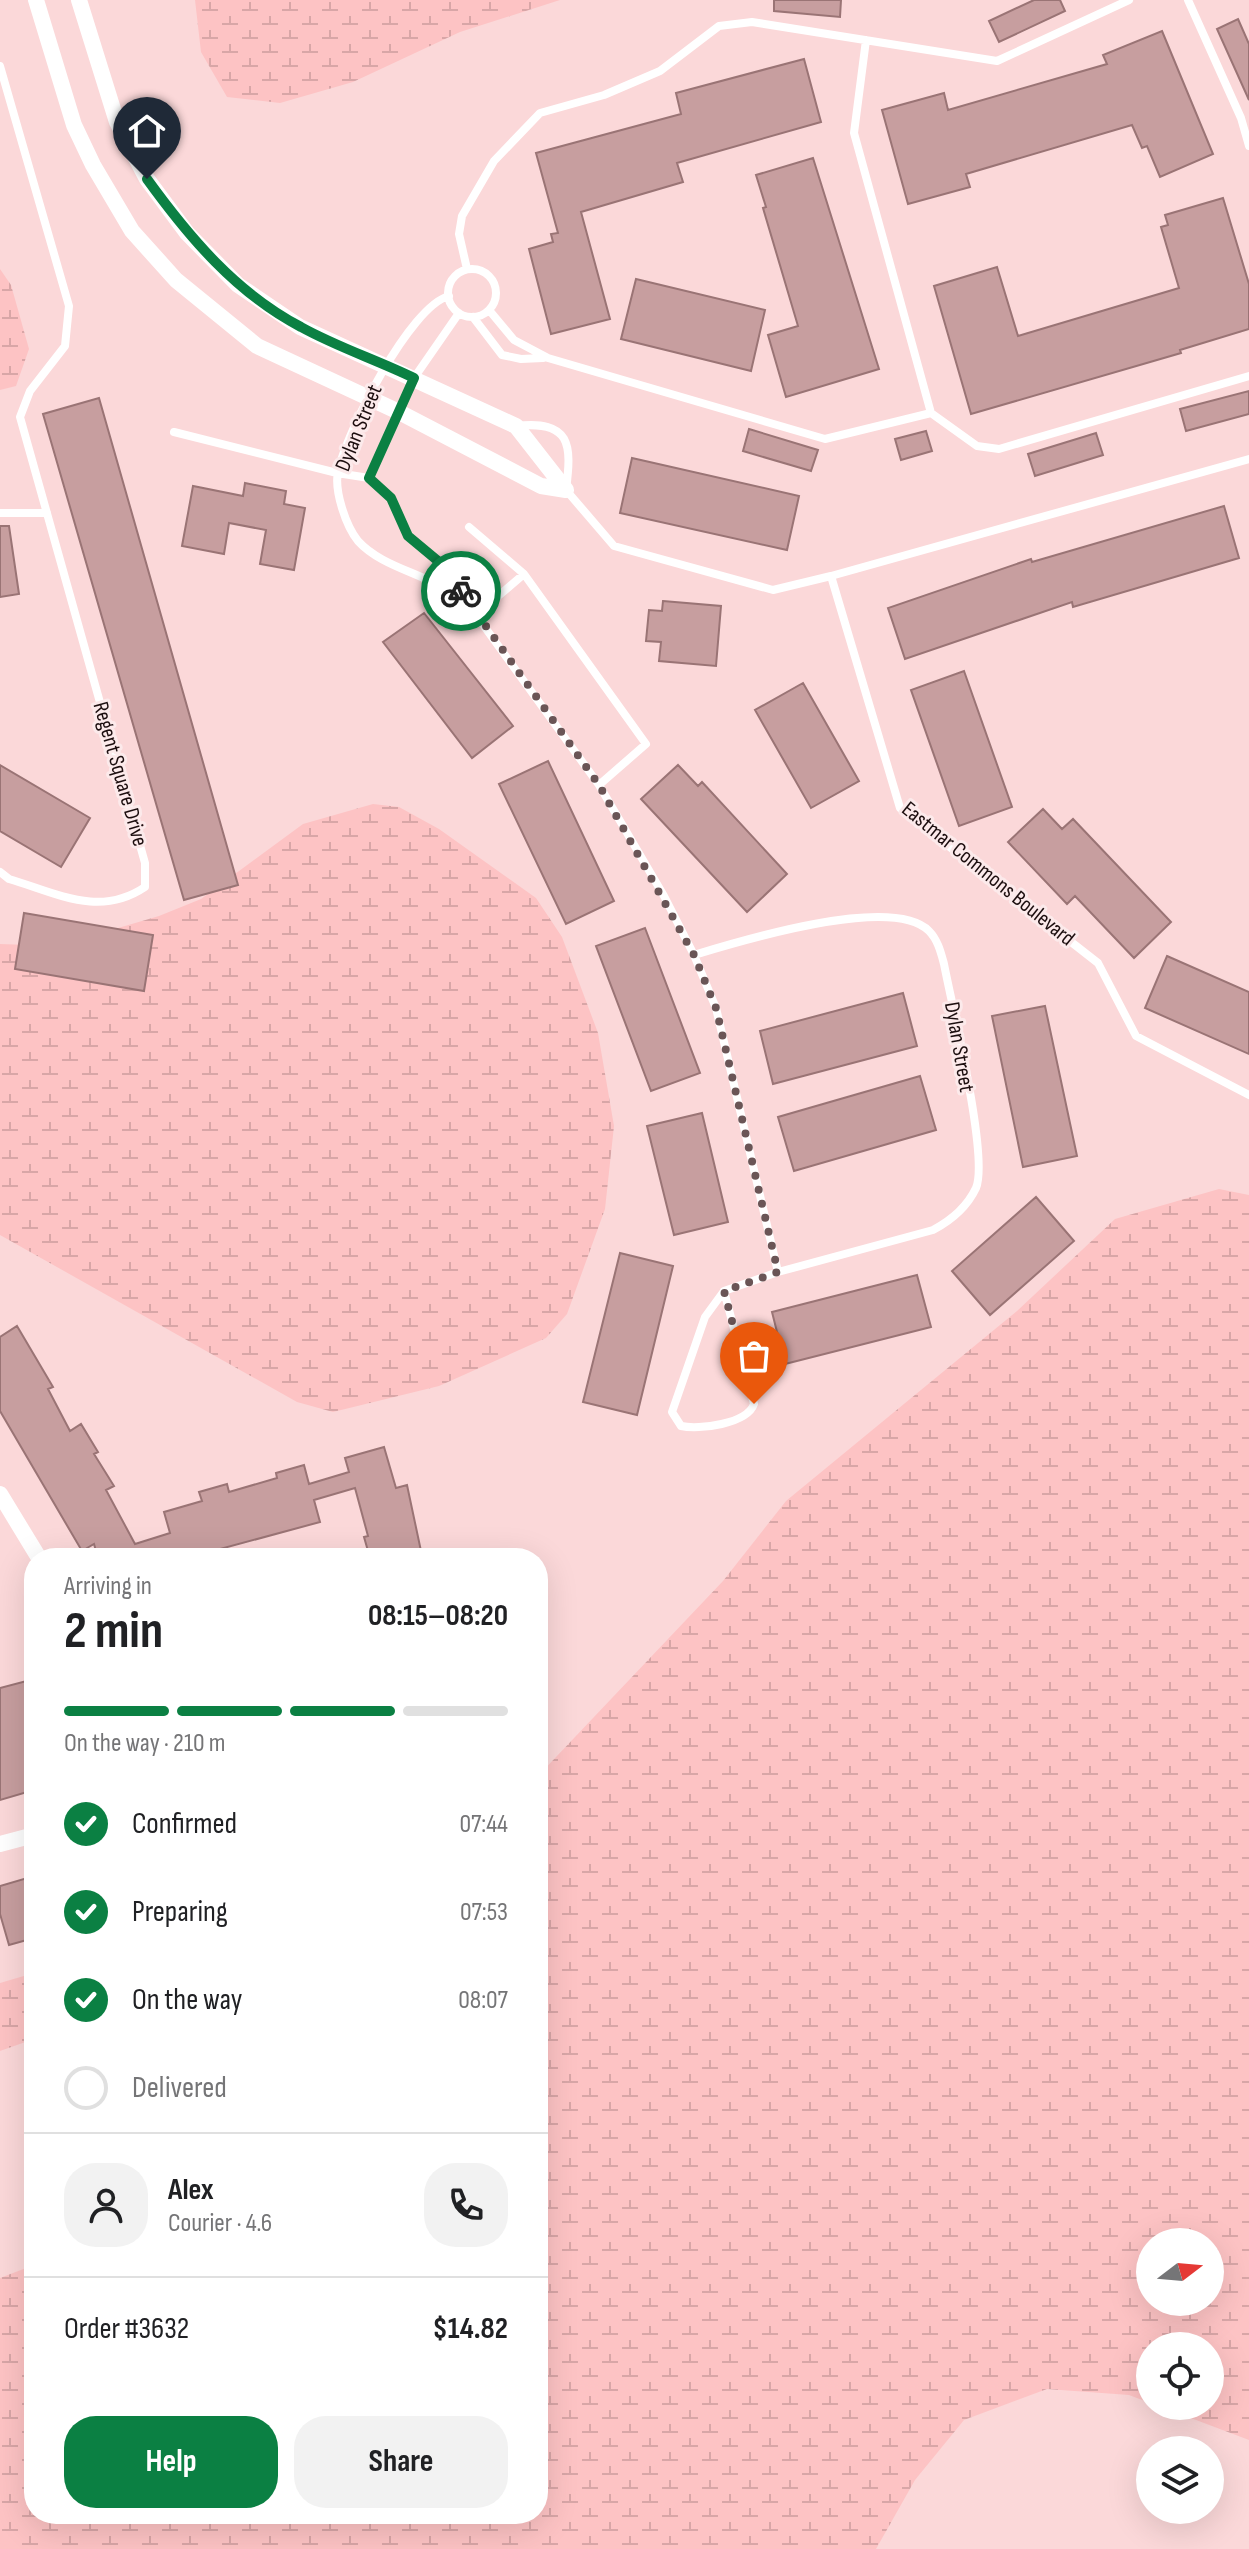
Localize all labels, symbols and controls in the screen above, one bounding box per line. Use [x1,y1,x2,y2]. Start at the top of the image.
pin [113,97,181,179]
icon: home [125,109,169,153]
street label: Dylan Street [329,380,389,475]
courier [421,551,501,631]
icon: bike [439,569,483,613]
street label: Regent Square Drive [86,699,154,849]
street label: Eastmar Commons Boulevard [896,796,1080,952]
street label: Dylan Street [938,1000,980,1095]
pin [720,1322,788,1404]
icon: bag [732,1334,776,1378]
text: Arriving in [64,1571,152,1602]
text: 08:15–08:20 [368,1598,508,1634]
text: 2 min [64,1600,163,1663]
text: On the way · 210 m [64,1728,225,1759]
icon: check [64,1802,108,1846]
text: Confirmed [132,1806,237,1842]
text: 07:44 [459,1809,508,1840]
icon: check [64,1890,108,1934]
text: Preparing [132,1894,228,1930]
text: 07:53 [460,1897,508,1928]
icon: check [64,1978,108,2022]
text: On the way [132,1982,242,2018]
text: 08:07 [458,1985,508,2016]
text: Delivered [132,2070,227,2106]
button: person [64,2163,148,2247]
button: phone [424,2163,508,2247]
text: Alex [168,2172,214,2208]
text: Courier · 4.6 [168,2208,272,2239]
north arrow [1136,2228,1224,2316]
map controls [1136,2228,1224,2524]
text: Order #3632 [64,2311,189,2347]
text: $14.82 [432,2311,508,2347]
button: locate [1136,2332,1224,2420]
button: Help [64,2416,278,2508]
button: Share [294,2416,508,2508]
button: layers [1136,2436,1224,2524]

